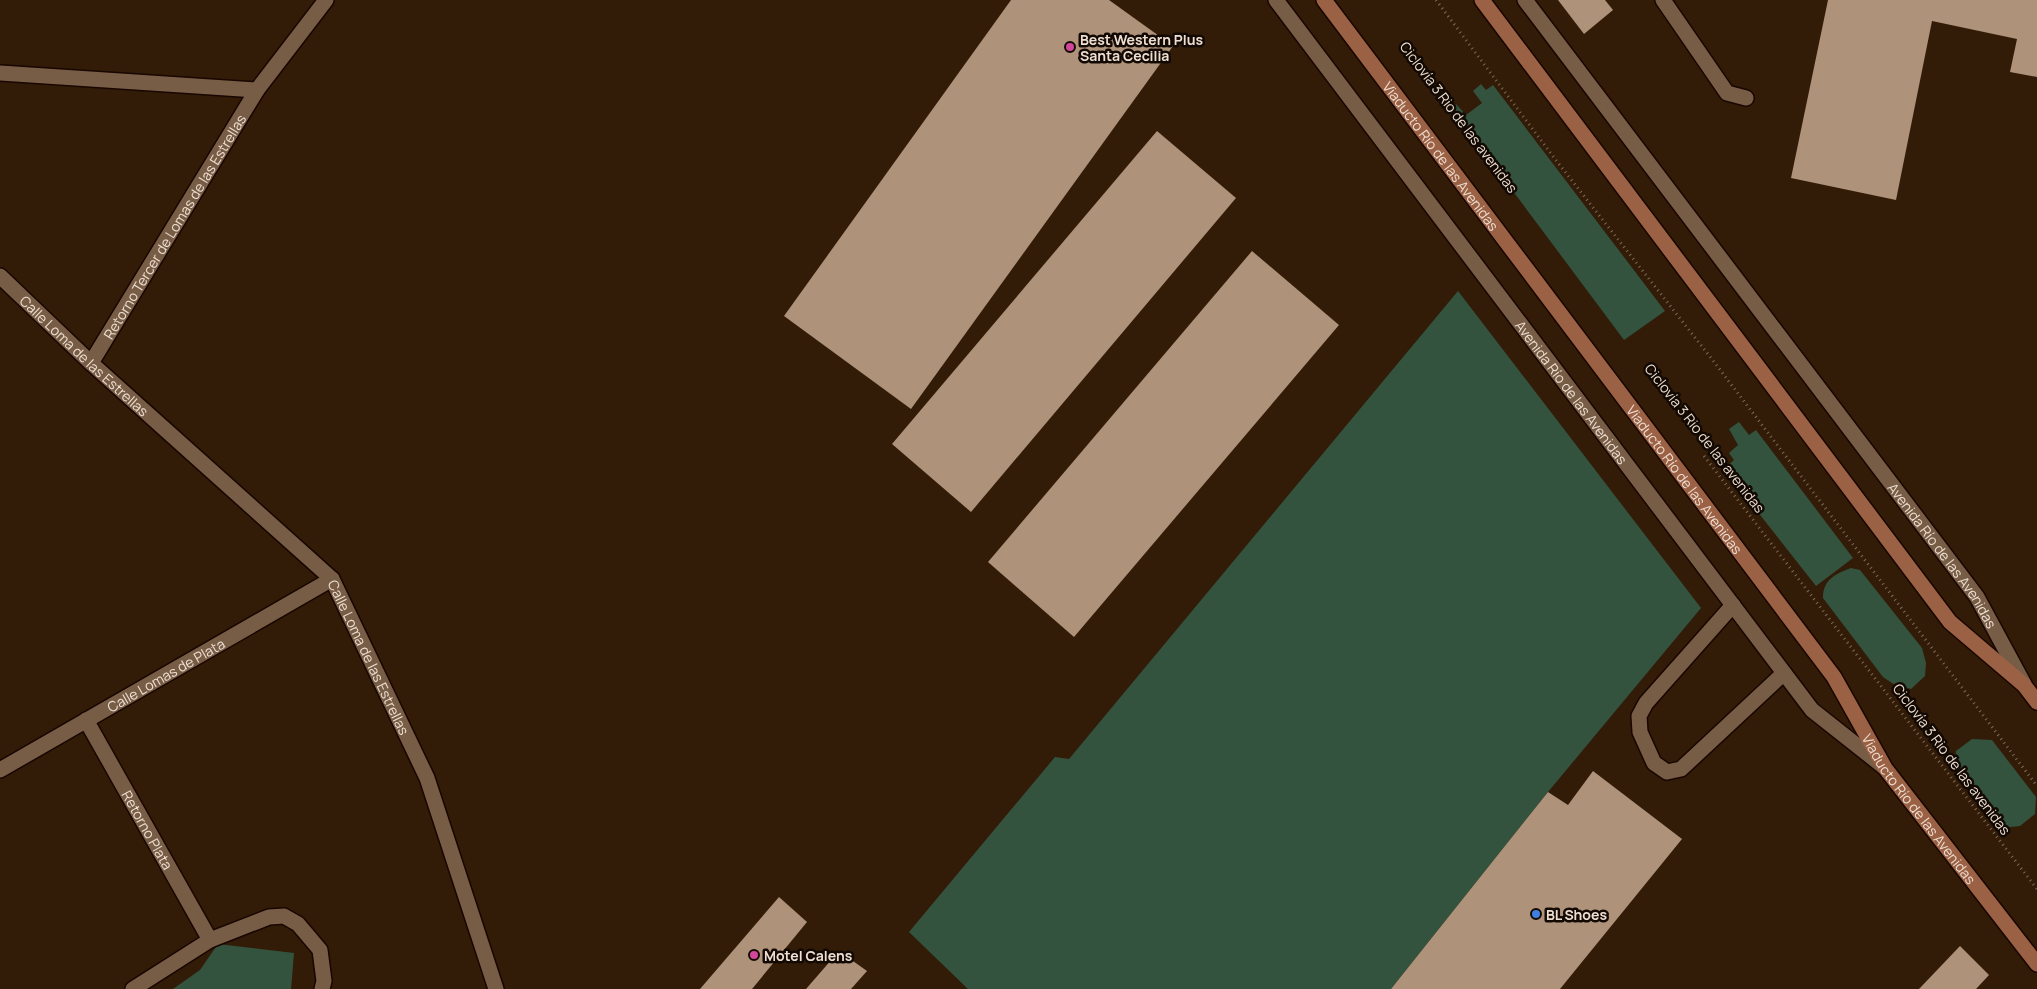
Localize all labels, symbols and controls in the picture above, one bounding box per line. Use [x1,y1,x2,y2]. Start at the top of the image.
place label: Best Western Plus Santa Cecilia [1080,30,1203,65]
street label: Ciclovía 3 Rio de las avenidas [1396,38,1522,196]
marker: Best Western Plus Santa Cecilia [1064,41,1076,53]
street label: Viaducto Río de las Avenidas [1379,77,1504,234]
street label: Retorno Tercer de Lomas de las Estrellas [99,110,250,342]
street label: Calle Loma de las Estrellas [16,291,153,420]
street label: Avenida Río de las Avenidas [1511,316,1632,468]
street label: Ciclovía 3 Rio de las avenidas [1641,359,1769,517]
street label: Viaducto Río de las Avenidas [1623,401,1747,558]
street label: Avenida Río de las Avenidas [1884,478,2002,631]
street label: Calle Loma de las Estrellas [324,576,414,738]
street label: Calle Lomas de Plata [103,633,228,716]
street label: Ciclovía 3 Rio de las avenidas [1889,680,2015,838]
street label: Viaducto Río de las Avenidas [1858,730,1981,888]
street label: Retorno Plata [118,787,178,873]
place label: BL Shoes [1546,905,1607,924]
marker: BL Shoes [1530,908,1542,920]
place label: Motel Calens [764,946,853,965]
marker: Motel Calens [748,949,760,961]

